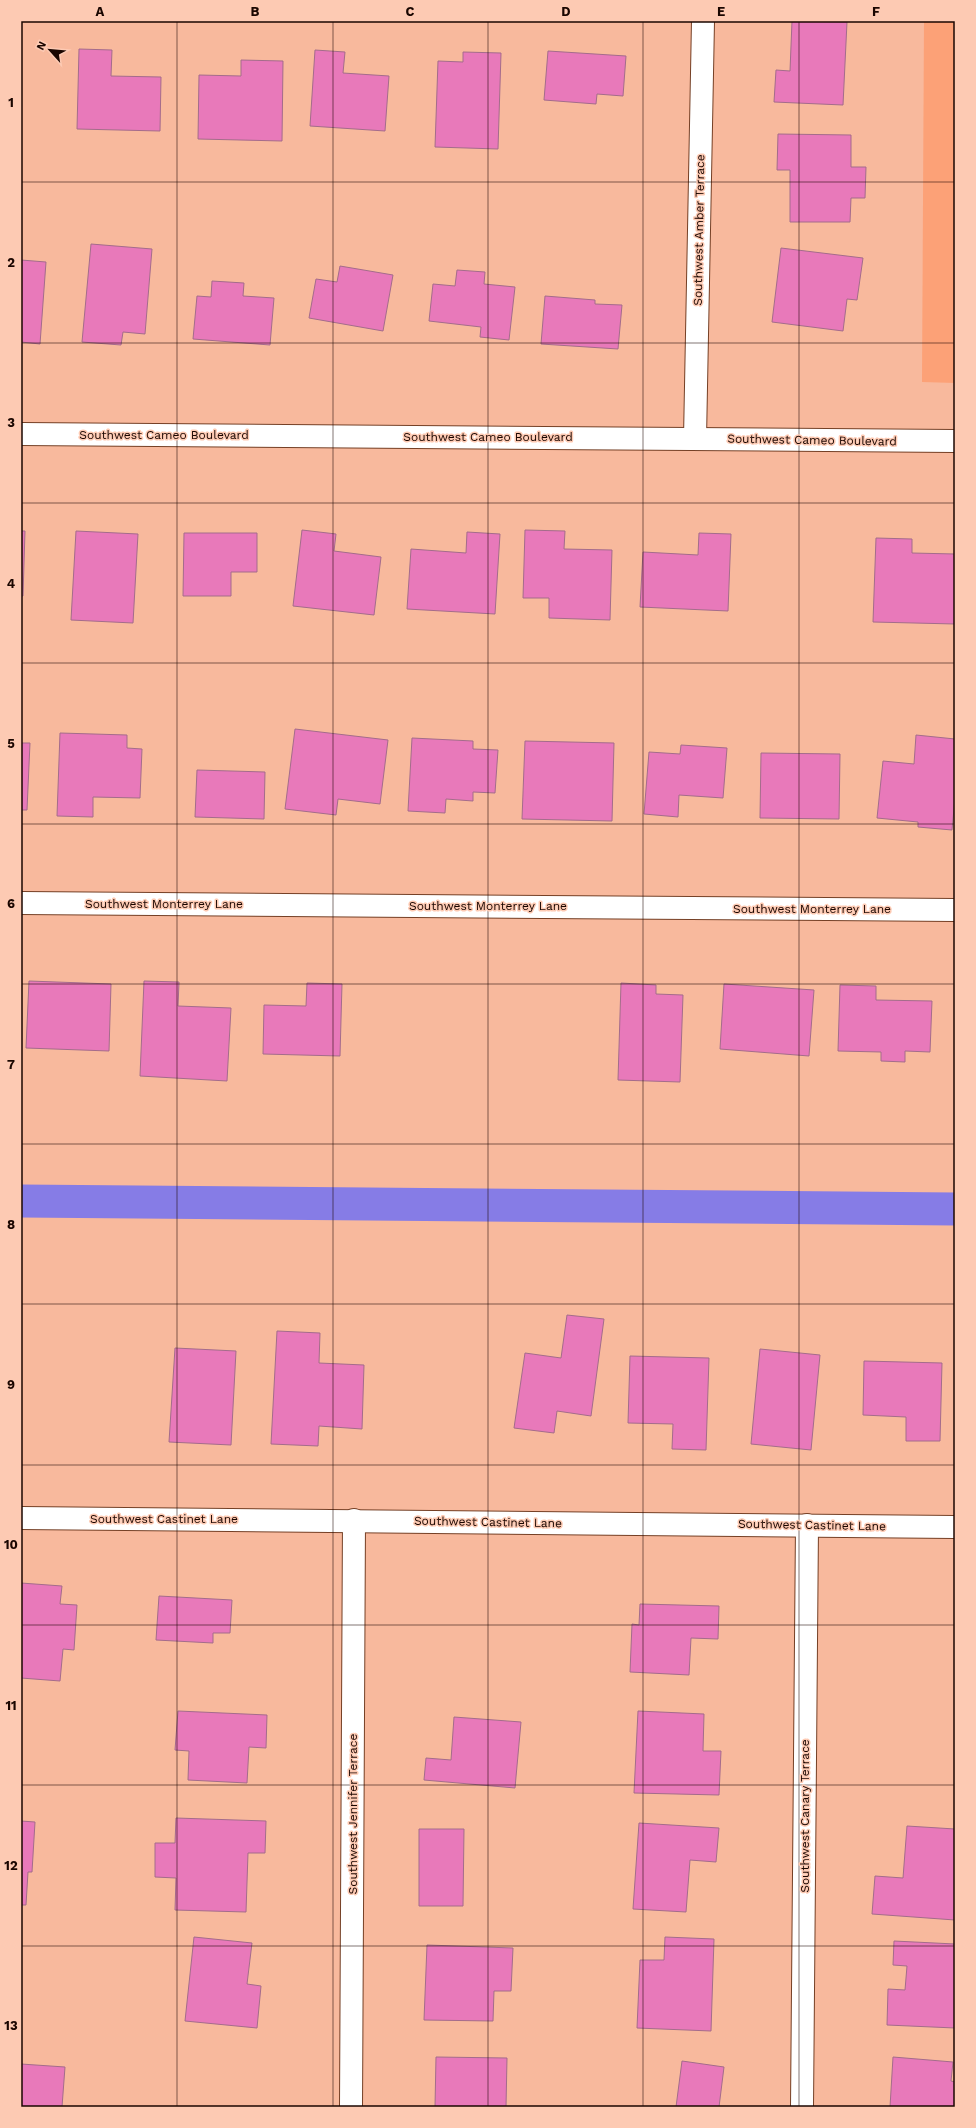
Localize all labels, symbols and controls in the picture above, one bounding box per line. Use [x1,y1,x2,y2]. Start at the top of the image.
text: A [96,4,105,19]
text: B [251,4,260,19]
text: C [406,4,415,19]
text: D [561,4,571,19]
text: E [717,4,725,19]
text: F [872,4,880,19]
north arrow [30,30,70,70]
text: N [34,39,49,52]
text: 1 [8,95,14,110]
street label: Southwest Amber Terrace [691,154,707,306]
text: 2 [7,255,15,270]
text: 3 [7,415,15,430]
street label: Southwest Cameo Boulevard [79,428,249,442]
street label: Southwest Cameo Boulevard [403,430,573,444]
street label: Southwest Cameo Boulevard [727,432,897,448]
text: 4 [7,576,16,591]
text: 5 [7,736,15,751]
text: 6 [7,896,15,911]
street label: Southwest Monterrey Lane [85,897,243,911]
street label: Southwest Monterrey Lane [409,899,567,913]
street label: Southwest Monterrey Lane [733,902,891,916]
text: 7 [7,1057,15,1072]
text: 8 [7,1217,15,1232]
text: 9 [7,1377,15,1392]
street label: Southwest Castinet Lane [90,1512,238,1526]
street label: Southwest Castinet Lane [414,1514,562,1530]
street label: Southwest Castinet Lane [738,1517,886,1533]
text: 10 [4,1537,18,1552]
text: 11 [5,1698,17,1713]
street label: Southwest Jennifer Terrace [346,1733,360,1895]
street label: Southwest Canary Terrace [798,1739,812,1893]
text: 12 [4,1858,18,1873]
text: 13 [4,2018,18,2033]

